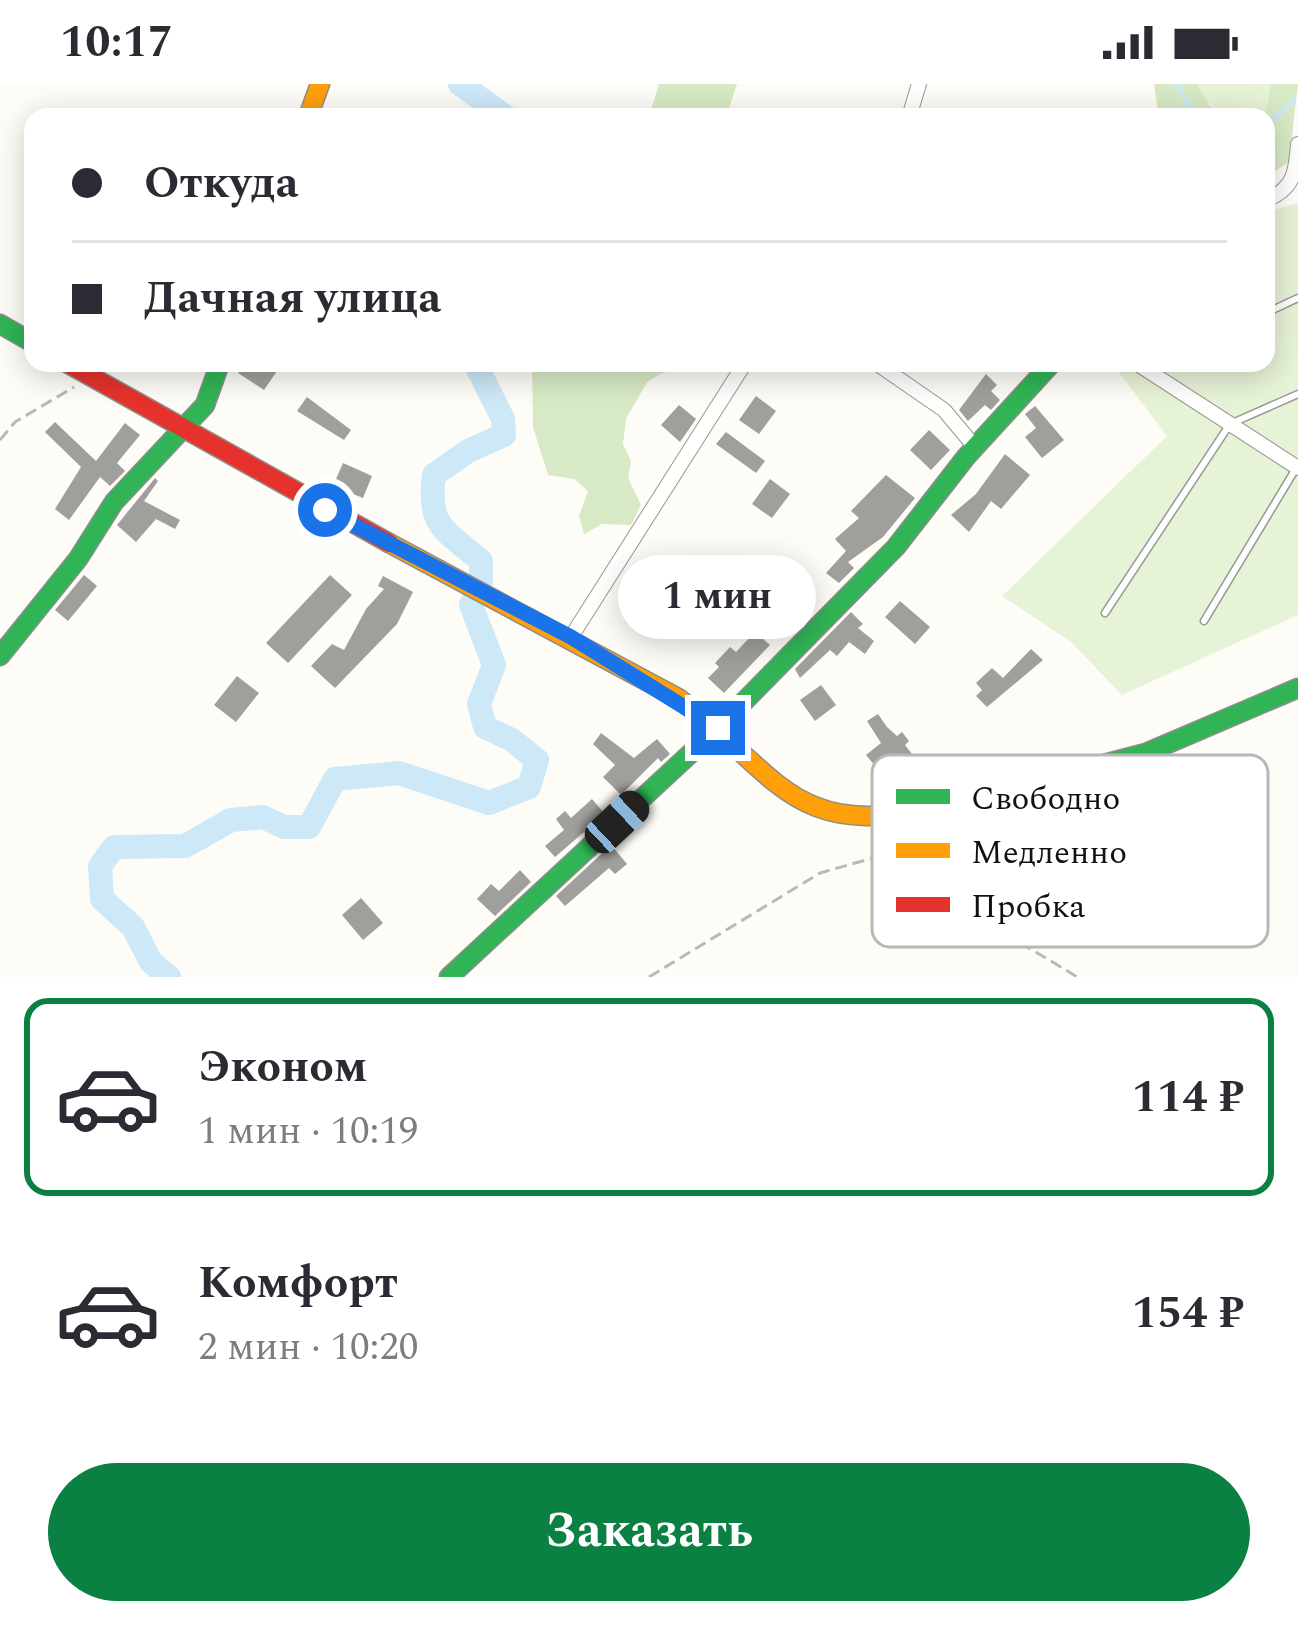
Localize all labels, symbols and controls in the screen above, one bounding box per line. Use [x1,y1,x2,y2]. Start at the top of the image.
text: 10:17 [60,8,173,77]
text: Откуда [144,149,299,218]
text: Дачная улица [144,264,441,333]
route start [298,483,352,537]
callout: 1 мин [619,554,817,638]
text: 1 мин [662,567,772,626]
route end [691,701,745,755]
legend [872,755,1268,947]
text: Свободно [971,774,1120,824]
car [578,784,656,860]
text: Медленно [971,828,1127,878]
text: Пробка [971,882,1085,932]
text: Эконом [198,1033,367,1102]
icon: car [54,1043,162,1151]
text: 114 ₽ [1132,1063,1244,1132]
text: 1 мин · 10:19 [198,1102,418,1161]
text: Комфорт [198,1249,398,1318]
icon: car [54,1259,162,1367]
text: 154 ₽ [1132,1279,1244,1348]
text: 2 мин · 10:20 [198,1318,418,1377]
button: Заказать [48,1463,1250,1601]

